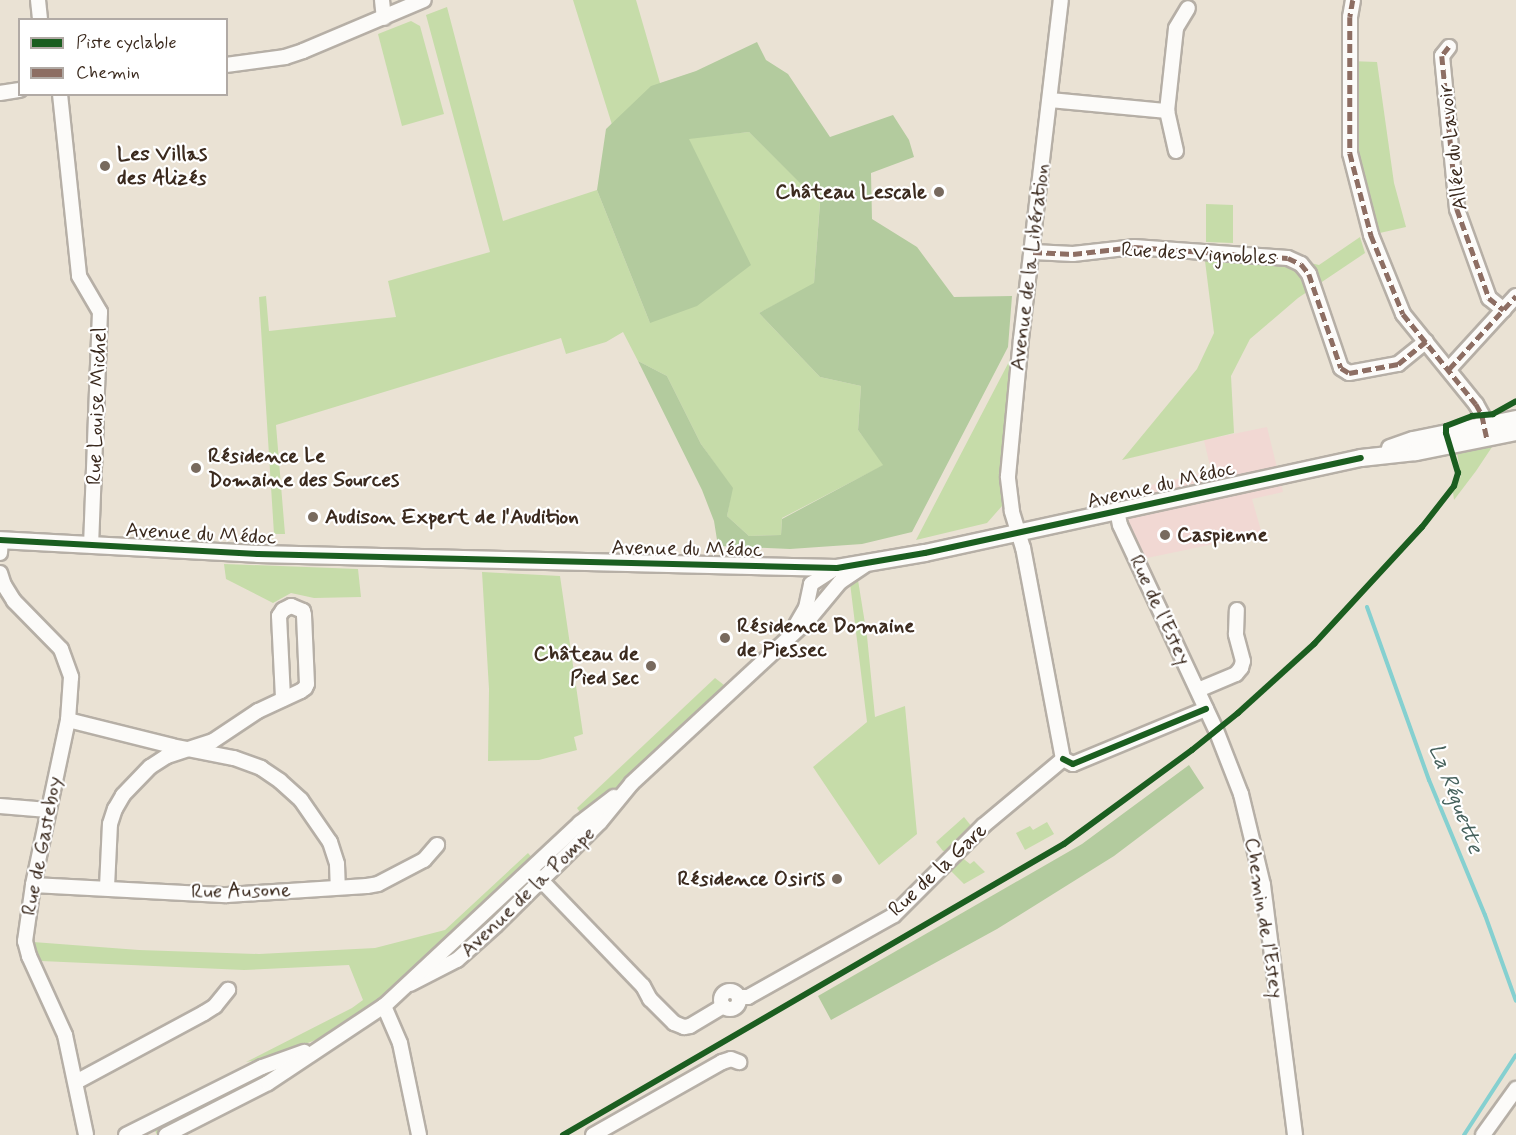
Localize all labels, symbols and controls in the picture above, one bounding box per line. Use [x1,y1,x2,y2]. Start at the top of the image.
legend [18,18,228,96]
text: Piste cyclable [76,31,177,55]
text: Chemin [76,61,140,85]
street label: Allée du Lavoir [1432,80,1474,214]
place label: Les Villas des Alizés [117,141,207,191]
marker: Les Villas des Alizés [98,159,112,173]
street label: Avenue de la Libération [1005,161,1055,373]
place label: Château Lescale [775,179,927,205]
marker: Château Lescale [932,185,946,199]
street label: Rue des Vignobles [1120,237,1278,271]
street label: Rue Louise Michel [82,328,112,484]
place label: Résidence Le Domaine des Sources [208,443,399,493]
street label: Avenue du Médoc [1084,456,1238,514]
marker: Résidence Le Domaine des Sources [189,461,203,475]
place label: Audison Expert de l'Audition [325,504,576,530]
marker: Audison Expert de l'Audition [306,510,320,524]
street label: Avenue du Médoc [124,517,278,551]
place label: Caspienne [1177,522,1268,548]
marker: Caspienne [1158,528,1172,542]
street label: Avenue du Médoc [611,535,763,563]
street label: Rue de l'Estey [1123,551,1197,669]
place label: Résidence Domaine de Piessec [737,613,919,663]
marker: Résidence Domaine de Piessec [718,631,732,645]
place label: Château de Pied sec [533,641,639,691]
marker: Château de Pied sec [644,659,658,673]
water label: La Réguette [1422,740,1488,858]
street label: Rue de Gasteboy [16,775,68,917]
street label: Rue de la Gare [883,818,993,922]
street label: Avenue de la Pompe [456,822,600,962]
street label: Chemin de l'Estey [1239,836,1289,1000]
place label: Résidence Osiris [678,866,825,892]
marker: Résidence Osiris [830,872,844,886]
street label: Rue Ausone [192,878,290,904]

